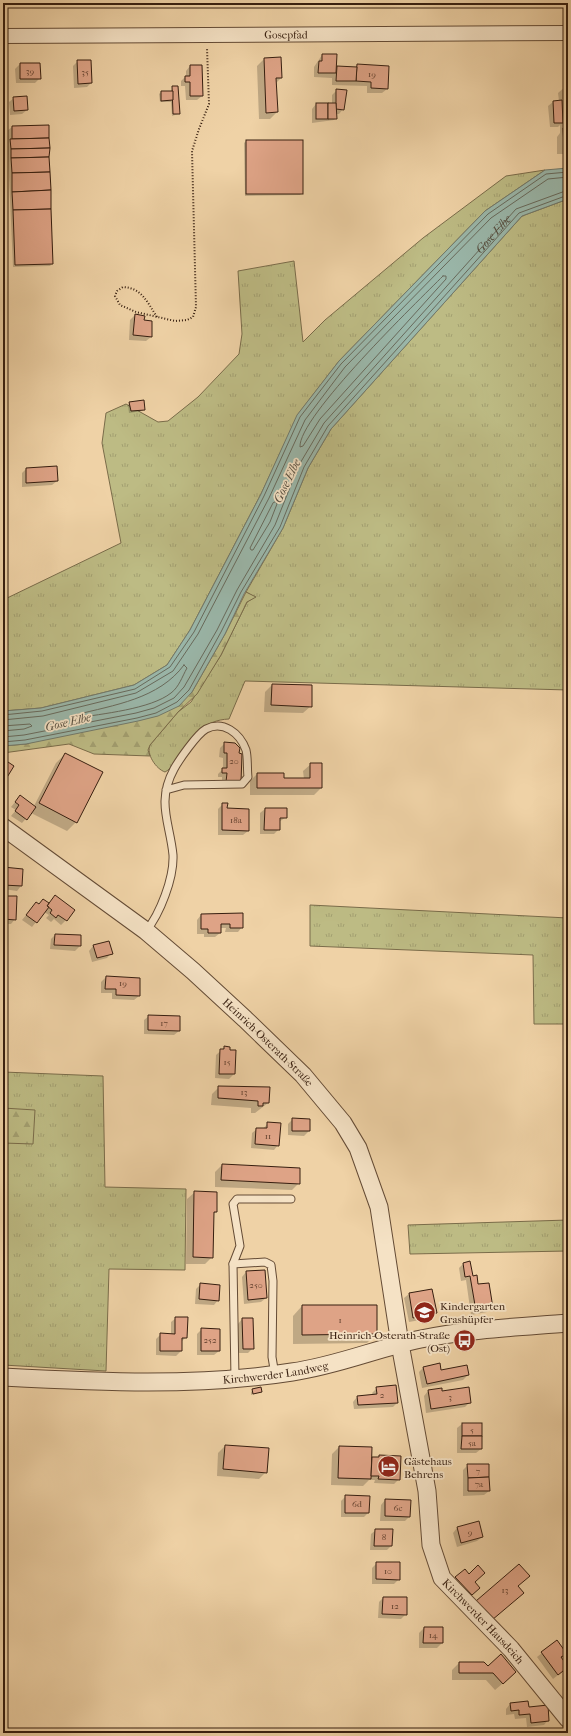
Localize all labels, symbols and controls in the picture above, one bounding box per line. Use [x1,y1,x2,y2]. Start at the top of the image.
street label: Gosepfad [264,28,309,42]
house number: 39 [26,66,34,76]
house number: 35 [81,67,89,77]
house number: 19 [368,69,376,79]
water label: Gose Elbe [473,211,515,256]
water label: Gose Elbe [271,456,304,505]
water label: Gose Elbe [44,710,93,734]
house number: 20 [229,756,239,766]
house number: 18a [230,815,243,825]
house number: 19 [119,978,127,988]
street label: Heinrich-Osterath-Straße [220,996,316,1090]
house number: 17 [160,1018,168,1028]
house number: 15 [223,1057,231,1067]
house number: 13 [241,1087,248,1097]
house number: 11 [265,1131,271,1141]
house number: 250 [249,1280,263,1290]
school or university icon: Kindergarten Grashüpfer [412,1299,438,1325]
place label: Kindergarten Grashüpfer [440,1300,506,1326]
house number: 1 [338,1315,342,1325]
bus stop icon: Heinrich-Osterath-Straße (Ost) [452,1328,478,1354]
place label: Heinrich-Osterath-Straße (Ost) [329,1329,451,1355]
house number: 252 [203,1335,217,1345]
street label: Kirchwerder Landweg [222,1359,330,1387]
house number: 2 [380,1390,385,1400]
house number: 3 [448,1392,452,1402]
house number: 5 [470,1425,474,1435]
house number: 5a [468,1438,477,1448]
hotel icon: Gästehaus Behrens [376,1454,402,1480]
place label: Gästehaus Behrens [404,1455,452,1481]
house number: 7 [476,1466,481,1476]
house number: 7a [475,1479,484,1489]
house number: 6d [352,1499,362,1509]
house number: 6c [394,1503,402,1513]
house number: 9 [468,1527,473,1537]
house number: 8 [382,1532,387,1542]
house number: 10 [384,1566,392,1576]
street label: Kirchwerder Hausdeich [439,1576,527,1667]
house number: 13 [502,1585,509,1595]
house number: 12 [391,1601,399,1611]
house number: 14 [429,1630,438,1640]

